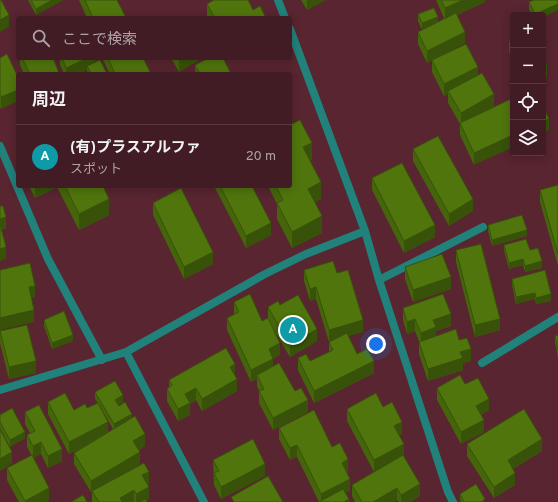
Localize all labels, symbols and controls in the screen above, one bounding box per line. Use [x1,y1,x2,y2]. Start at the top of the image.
map controls [510,12,546,156]
button: + [510,12,546,48]
search box [16,16,292,60]
icon: search [30,27,52,49]
text: ここで検索 [62,31,137,50]
button: − [510,48,546,84]
button: locate [510,84,546,120]
text: 周辺 [32,90,66,112]
button: layers [510,120,546,156]
text: (有)プラスアルファ [70,139,201,158]
text: A [40,149,50,165]
text: 20 m [246,149,276,165]
text: スポット [70,162,122,178]
pin: A [280,315,306,345]
your location [366,334,386,354]

